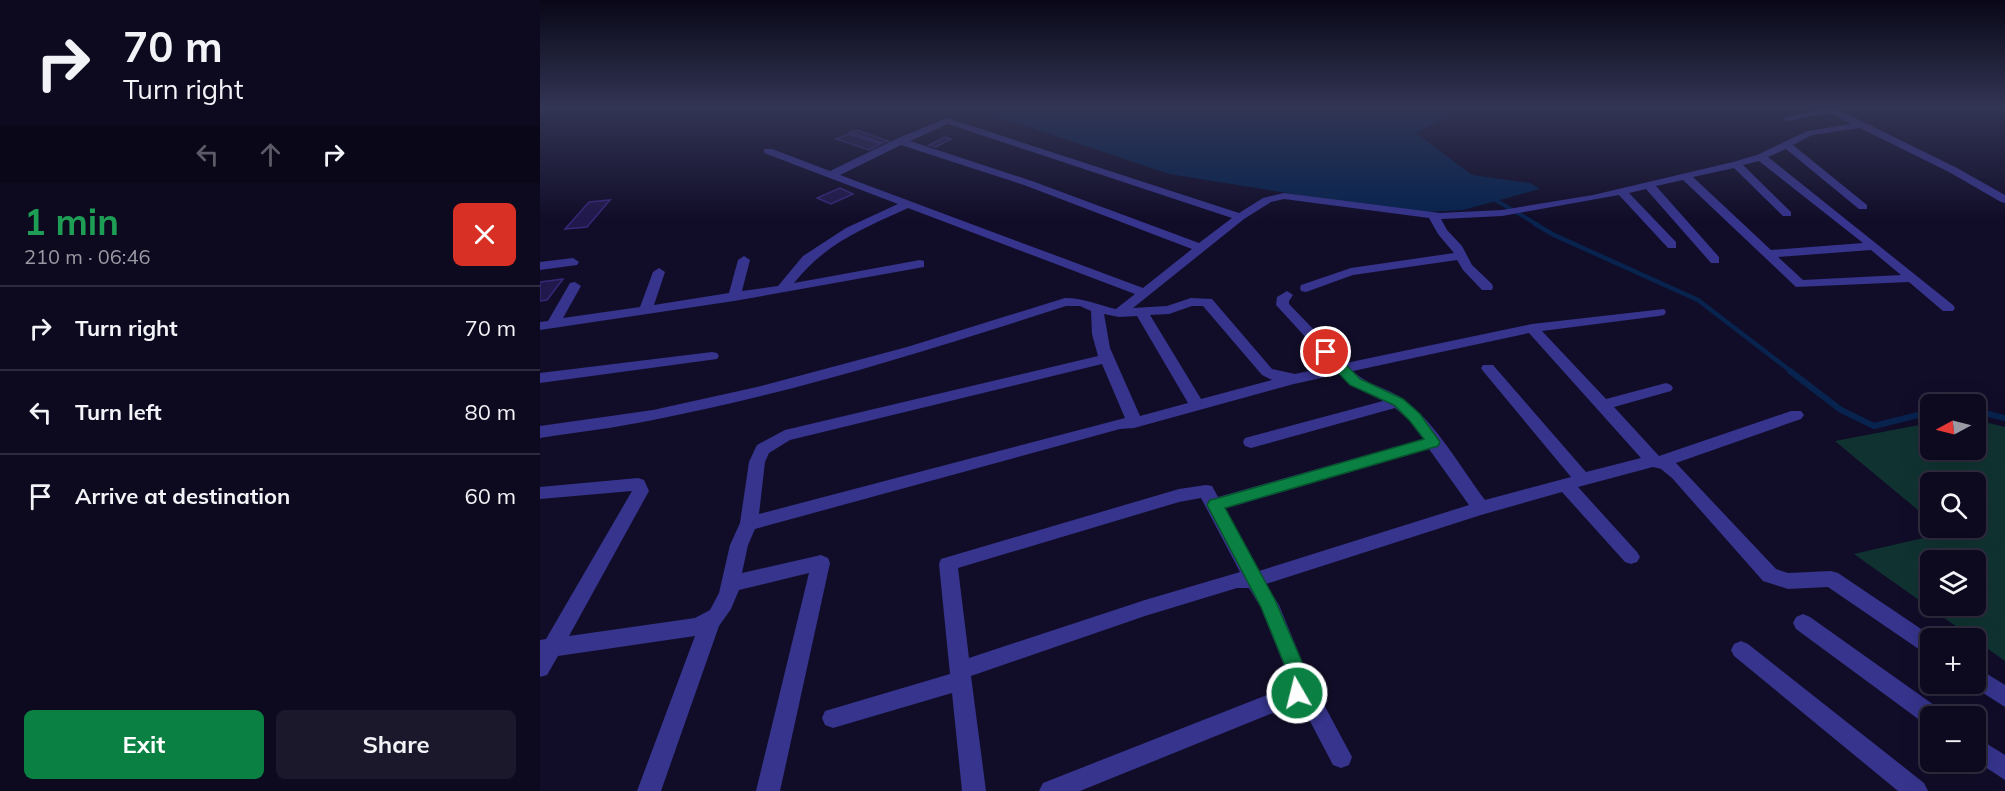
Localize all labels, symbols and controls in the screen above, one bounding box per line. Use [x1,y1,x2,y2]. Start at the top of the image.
text: 70 m [123,20,223,73]
icon: right [24,24,102,102]
text: Turn right [123,72,243,106]
icon: left [191,138,224,171]
icon: ahead [254,138,287,171]
icon: right [317,138,350,171]
text: 1 min [24,199,119,244]
button: close [453,203,516,266]
text: 210 m · 06:46 [24,244,150,269]
icon: right [24,312,57,345]
text: Turn right [75,314,178,342]
text: 70 m [465,314,516,342]
pin [1300,326,1351,377]
icon: arrive [1309,335,1342,368]
north arrow [1920,394,1986,460]
map controls [1920,394,1986,772]
icon: left [24,396,57,429]
text: Turn left [75,398,162,426]
text: 80 m [465,398,516,426]
button: search [1920,472,1986,538]
icon: arrive [24,480,57,513]
text: Arrive at destination [75,482,290,510]
text: 60 m [465,482,516,510]
button: layers [1920,550,1986,616]
button: + [1920,628,1986,694]
position arrow [1265,661,1329,725]
button: − [1920,706,1986,772]
button: Exit [24,710,264,779]
button: Share [276,710,516,779]

